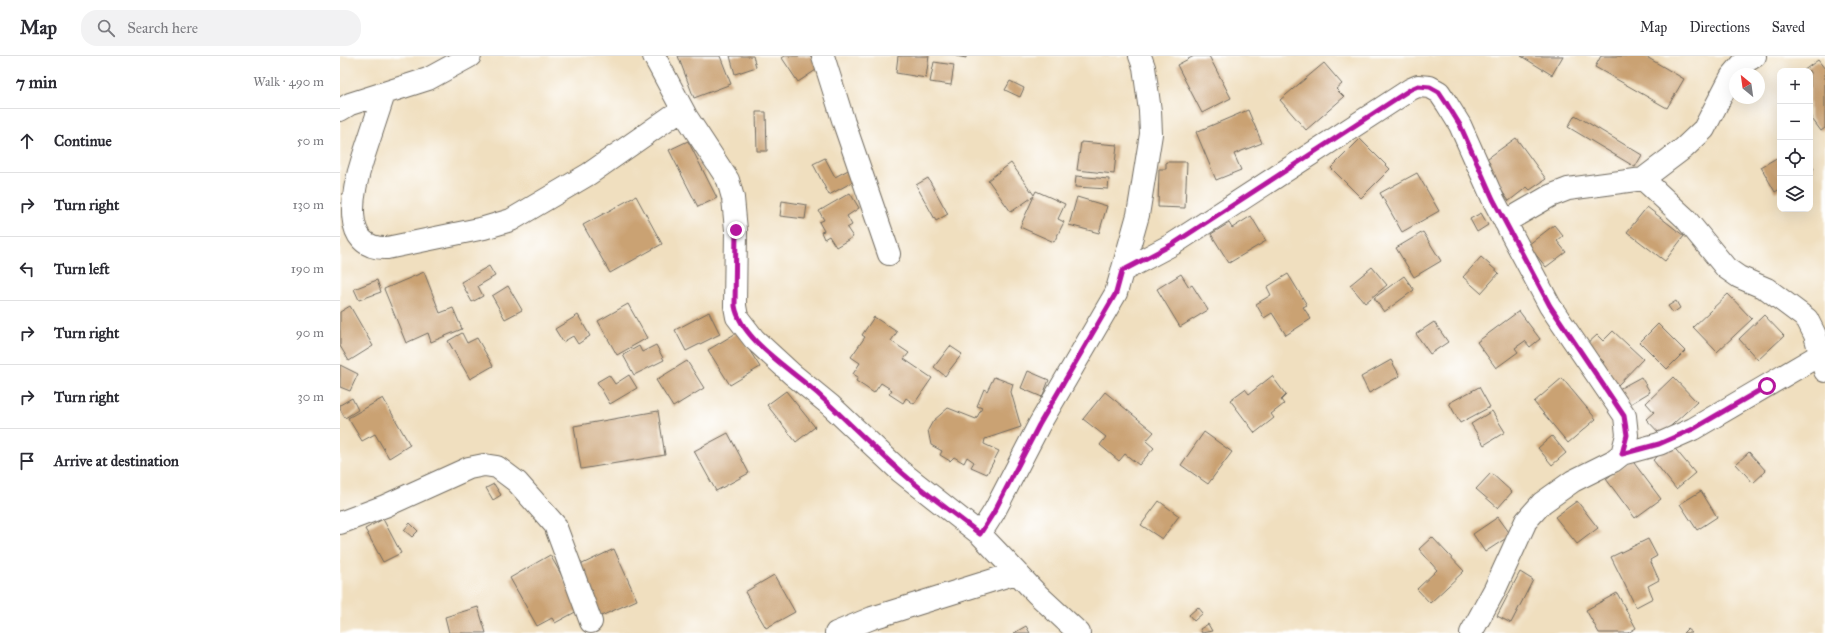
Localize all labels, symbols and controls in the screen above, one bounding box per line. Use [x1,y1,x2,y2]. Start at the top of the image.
search box [81,10,361,46]
text: Map [20,16,57,39]
icon: search [95,17,117,39]
text: Search here [127,19,198,37]
text: Map [1640,19,1667,36]
text: Directions [1689,19,1750,36]
text: Saved [1772,19,1805,36]
north arrow [1729,68,1765,104]
map controls [1777,68,1813,212]
button: + [1777,68,1813,104]
text: 7 min [16,72,57,93]
text: Walk · 490 m [253,74,324,90]
button: − [1777,104,1813,140]
icon: ahead [16,130,38,152]
text: Continue [54,132,112,150]
text: 50 m [297,133,324,149]
button: locate [1777,140,1813,176]
button: layers [1777,176,1813,212]
icon: right [16,194,38,216]
text: Turn right [54,196,119,214]
text: 130 m [292,197,324,213]
route end [727,221,745,239]
icon: left [16,258,38,280]
text: Turn left [54,260,110,278]
text: 190 m [291,261,324,277]
icon: right [16,322,38,344]
text: Turn right [54,324,119,342]
text: 90 m [296,325,324,341]
route start [1758,377,1776,395]
icon: right [16,386,38,408]
text: Turn right [54,388,119,406]
text: 30 m [298,389,324,405]
icon: arrive [16,450,38,472]
text: Arrive at destination [54,452,179,470]

